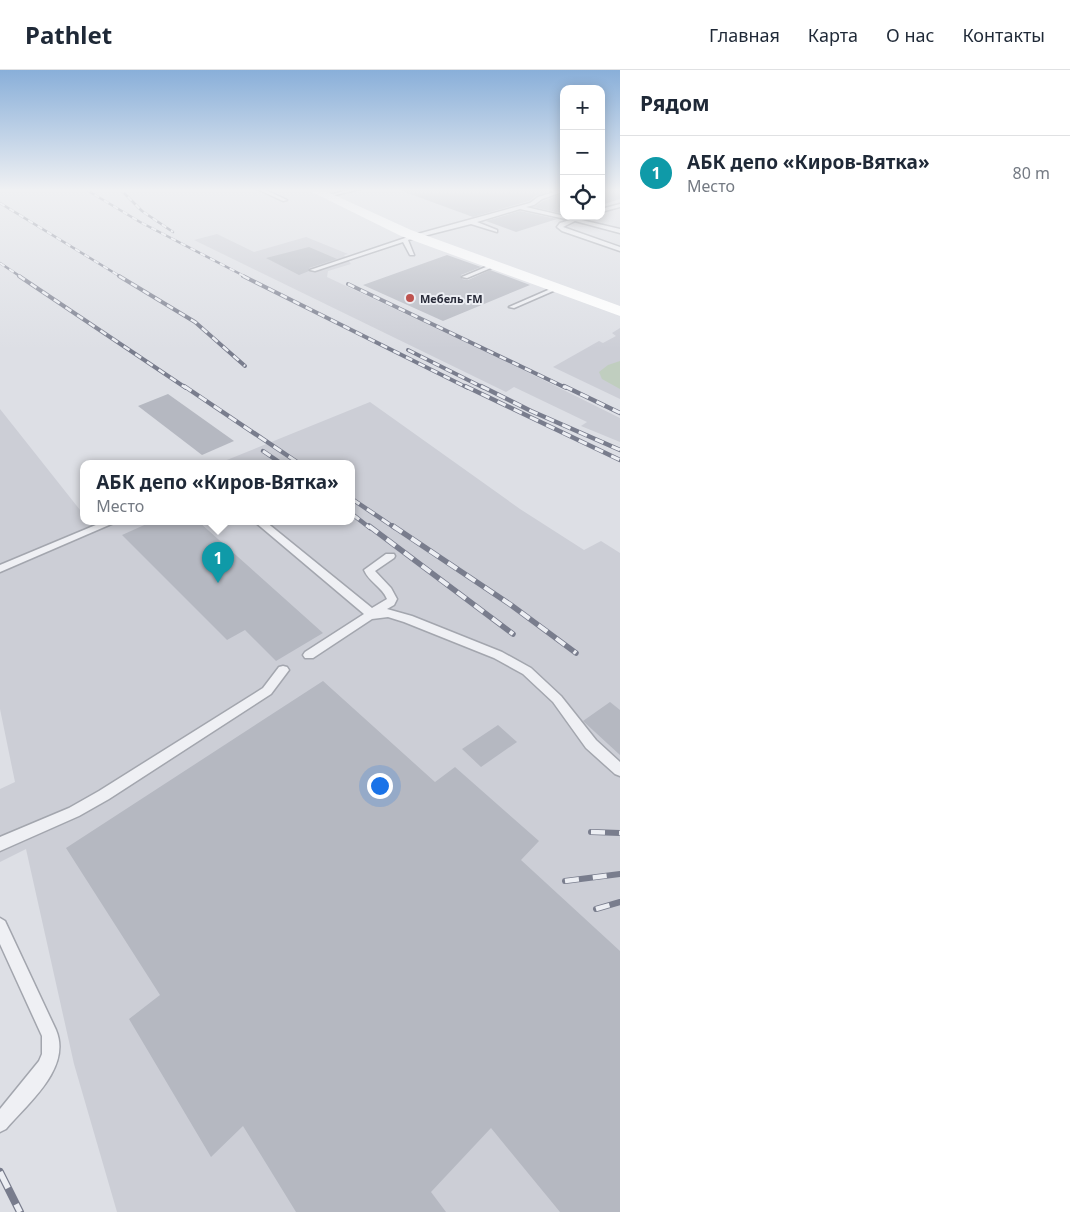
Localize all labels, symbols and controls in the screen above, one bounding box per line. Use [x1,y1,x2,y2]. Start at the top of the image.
text: Pathlet [25,18,112,51]
text: Главная [709,23,780,47]
text: Карта [808,23,858,47]
text: О нас [886,23,934,47]
text: Контакты [962,23,1045,47]
map controls [560,85,605,220]
button: + [560,85,605,130]
text: Рядом [640,89,710,117]
button: − [560,130,605,175]
text: АБК депо «Киров-Вятка» [687,149,930,175]
text: 1 [651,162,661,184]
text: 80 m [1013,162,1050,184]
button: locate [560,175,605,220]
text: Место [687,175,735,197]
place label: Мебель FM [420,291,483,306]
marker: Мебель FM [404,292,416,304]
popup [80,460,355,525]
text: АБК депо «Киров-Вятка» [96,469,339,495]
text: Место [96,495,144,517]
pin: 1 [202,542,234,583]
your location [367,773,393,799]

